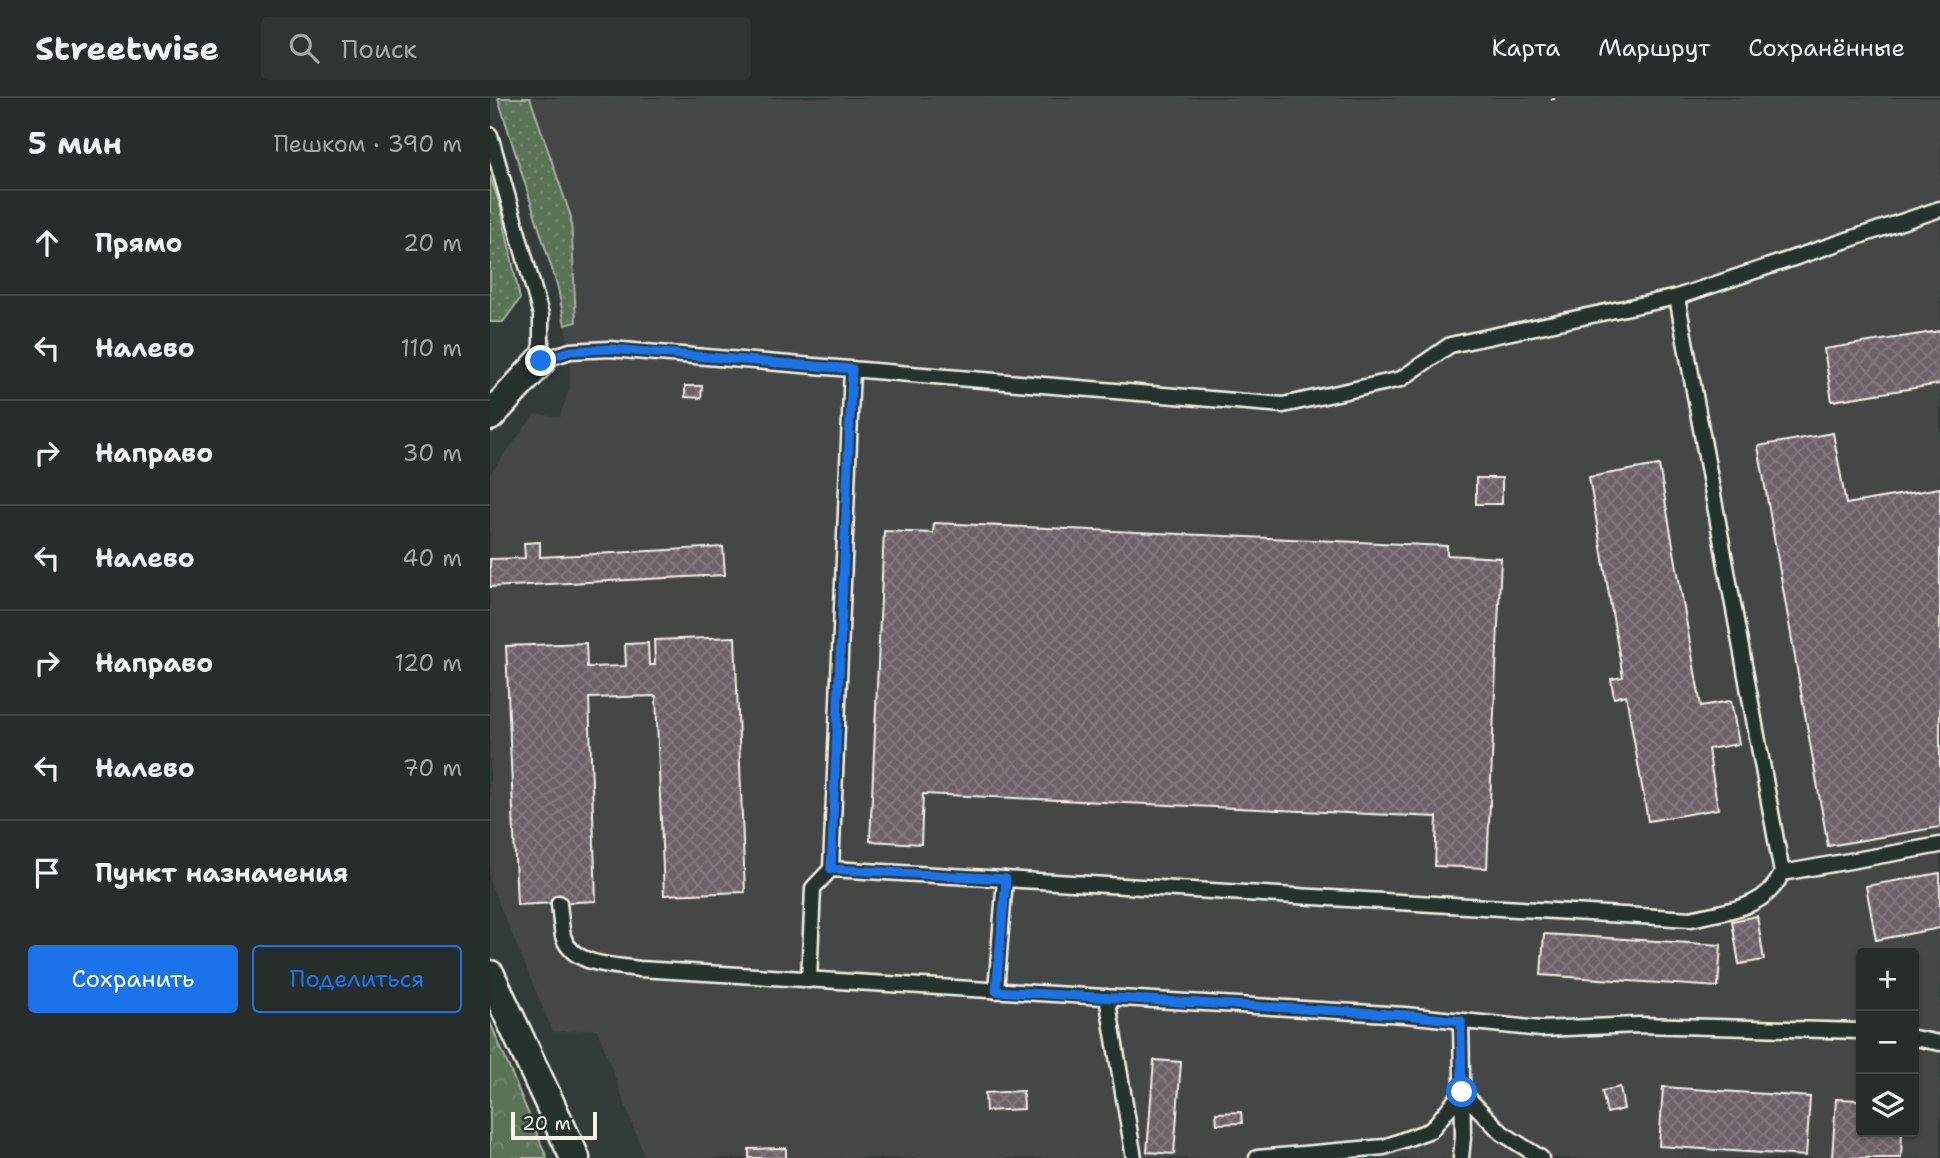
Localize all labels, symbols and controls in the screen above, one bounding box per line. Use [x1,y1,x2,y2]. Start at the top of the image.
search box [261,17,751,80]
text: Streetwise [35,26,219,71]
icon: search [285,29,323,67]
text: Поиск [341,31,417,66]
text: Карта [1492,32,1560,64]
text: Маршрут [1598,32,1710,64]
text: Сохранённые [1748,32,1905,64]
text: 5 мин [28,123,122,164]
text: Пешком · 390 m [274,129,462,159]
icon: ahead [28,224,66,262]
text: Прямо [95,225,183,260]
text: 20 m [403,228,462,258]
icon: left [28,329,66,367]
text: Налево [95,330,195,365]
text: 110 m [400,333,462,363]
route end [525,345,556,376]
icon: right [28,434,66,472]
text: Направо [95,435,213,470]
text: 30 m [403,438,462,468]
icon: left [28,539,66,577]
text: Налево [95,540,195,575]
text: 40 m [402,543,462,573]
icon: right [28,644,66,682]
text: Направо [95,645,213,680]
text: 120 m [394,648,462,678]
icon: left [28,749,66,787]
text: Налево [95,750,195,785]
text: 70 m [403,753,462,783]
icon: arrive [28,854,66,892]
text: Пункт назначения [95,855,348,890]
button: Сохранить [28,945,238,1013]
button: Поделиться [252,945,462,1013]
map controls [1856,948,1919,1137]
button: + [1856,948,1919,1011]
button: − [1856,1011,1919,1074]
button: layers [1856,1074,1919,1137]
route start [1446,1076,1477,1107]
scale bar [511,1109,597,1141]
text: 20 m [522,1111,571,1136]

